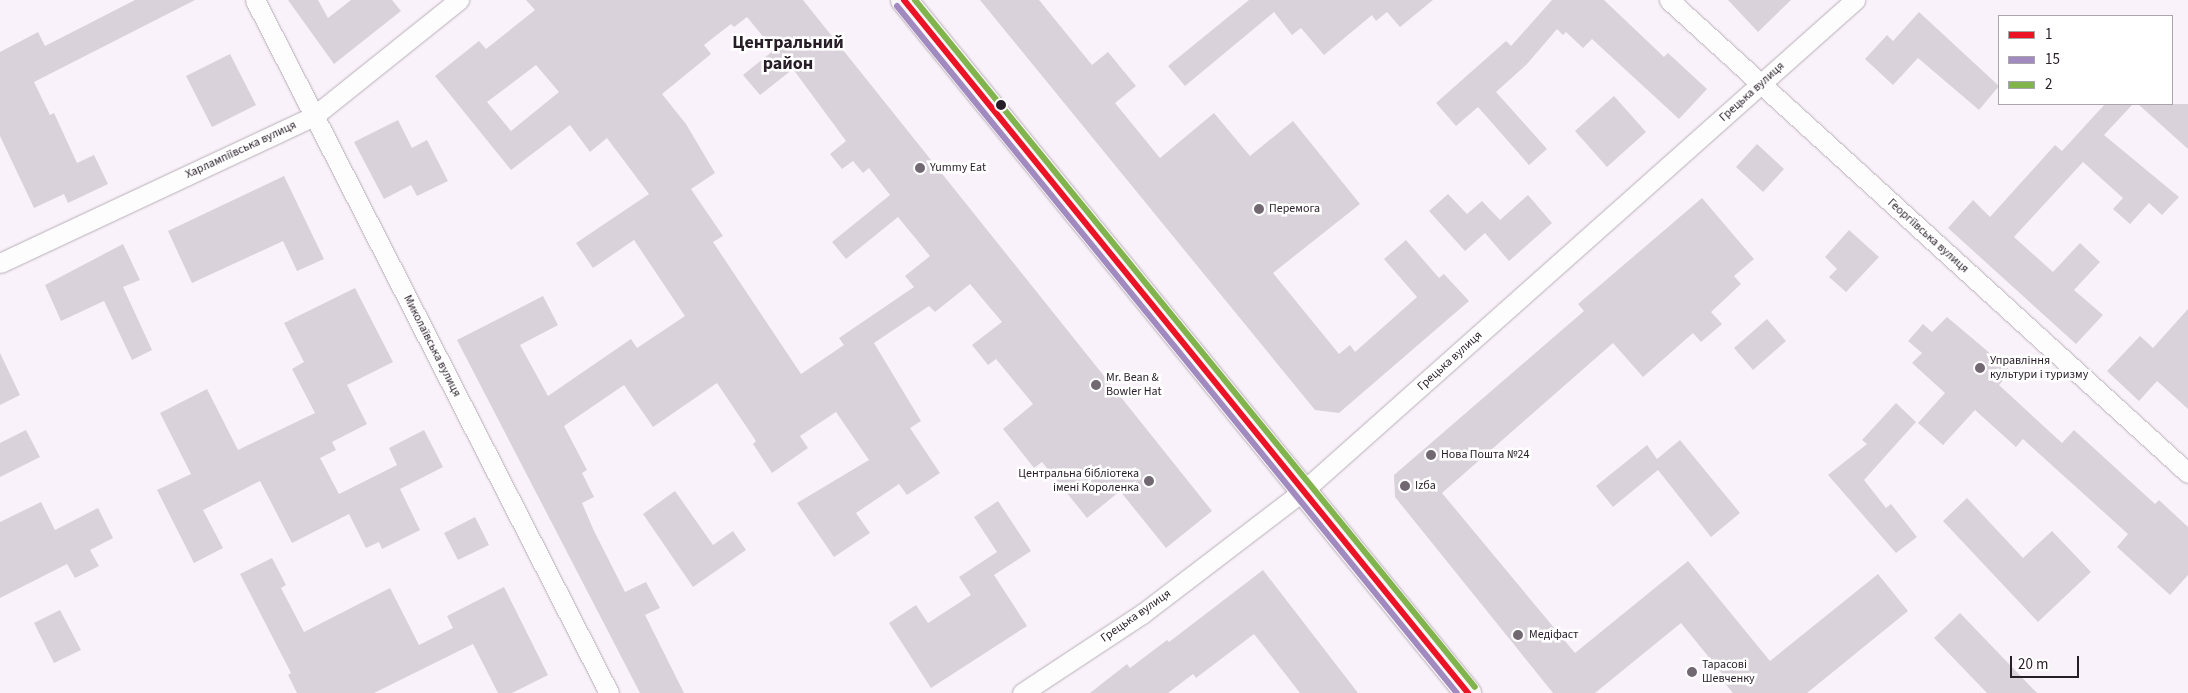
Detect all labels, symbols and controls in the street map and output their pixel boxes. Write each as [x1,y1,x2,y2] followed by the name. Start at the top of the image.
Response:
[1998,15,2173,105] legend
[2045,24,2052,45] text: 1
[732,33,844,76] district label: Центральний район
[2045,49,2060,70] text: 15
[1717,59,1787,125] street label: Грецька вулиця
[2045,74,2052,95] text: 2
[996,100,1006,110] unlabelled marker
[183,118,299,182] street label: Харлампіївська вулиця
[930,161,986,175] place label: Yummy Eat
[914,162,926,174] marker: Yummy Eat
[1884,196,1972,276] street label: Георгіївська вулиця
[1269,202,1320,216] place label: Перемога
[1253,203,1265,215] marker: Перемога
[400,293,464,399] street label: Миколаївська вулиця
[1415,328,1485,394] street label: Грецька вулиця
[1990,354,2088,382] place label: Управління культури і туризму
[1974,362,1986,374] marker: Управління культури і туризму
[1106,371,1161,399] place label: Mr. Bean & Bowler Hat
[1090,379,1102,391] marker: Mr. Bean & Bowler Hat
[1441,448,1529,462] place label: Нова Пошта №24
[1425,449,1437,461] marker: Нова Пошта №24
[1018,467,1139,495] place label: Центральна бібліотека імені Короленка
[1143,475,1155,487] marker: Центральна бібліотека імені Короленка
[1415,479,1436,493] place label: Izба
[1399,480,1411,492] marker: Izба
[1098,586,1174,646] street label: Грецька вулиця
[1511,628,1525,642] marker: Медіфаст
[1529,628,1579,642] place label: Медіфаст
[2013,646,2082,678] scale bar
[2018,654,2048,675] text: 20 m
[1702,658,1755,686] place label: Тарасові Шевченку
[1686,666,1698,678] marker: Тарасові Шевченку

